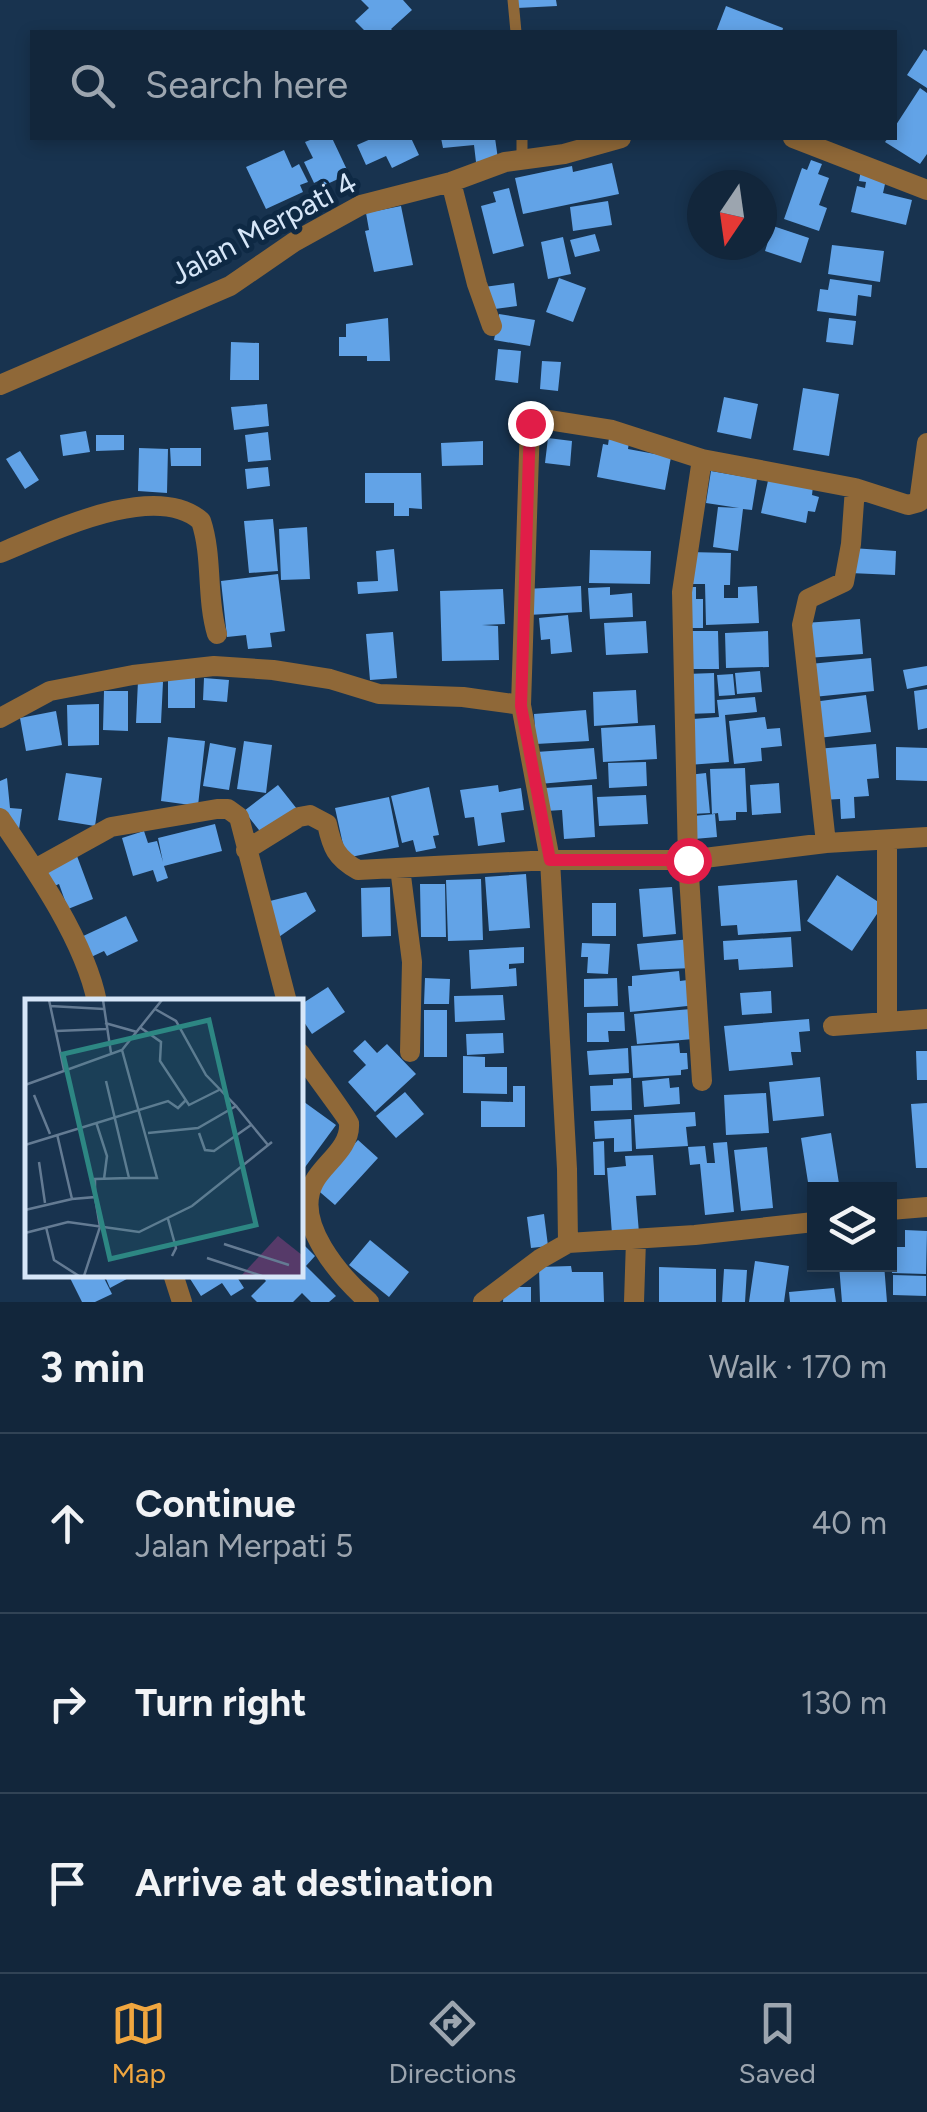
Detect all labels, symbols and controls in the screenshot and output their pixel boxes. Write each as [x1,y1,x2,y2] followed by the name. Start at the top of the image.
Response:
[30,30,897,140] search box
[65,58,120,113] icon: search
[145,62,348,108] text: Search here
[163,163,363,293] street label: Jalan Merpati 4
[687,170,777,260] north arrow
[508,401,554,447] route end
[666,838,712,884] route start
[25,999,302,1277] inset map
[807,1182,897,1272] map controls
[807,1182,897,1272] button: layers
[40,1342,145,1393] text: 3 min
[709,1348,887,1386] text: Walk · 170 m
[135,1481,296,1527] text: Continue
[40,1496,95,1551] icon: ahead
[811,1504,887,1542] text: 40 m
[135,1527,353,1565] text: Jalan Merpati 5
[40,1676,95,1731] icon: right
[135,1680,307,1726] text: Turn right
[801,1684,887,1722] text: 130 m
[40,1856,95,1911] icon: arrive
[135,1860,493,1906] text: Arrive at destination
[111,1996,166,2090] tab: Map
[389,1996,516,2090] tab: Directions
[739,1996,816,2090] tab: Saved

